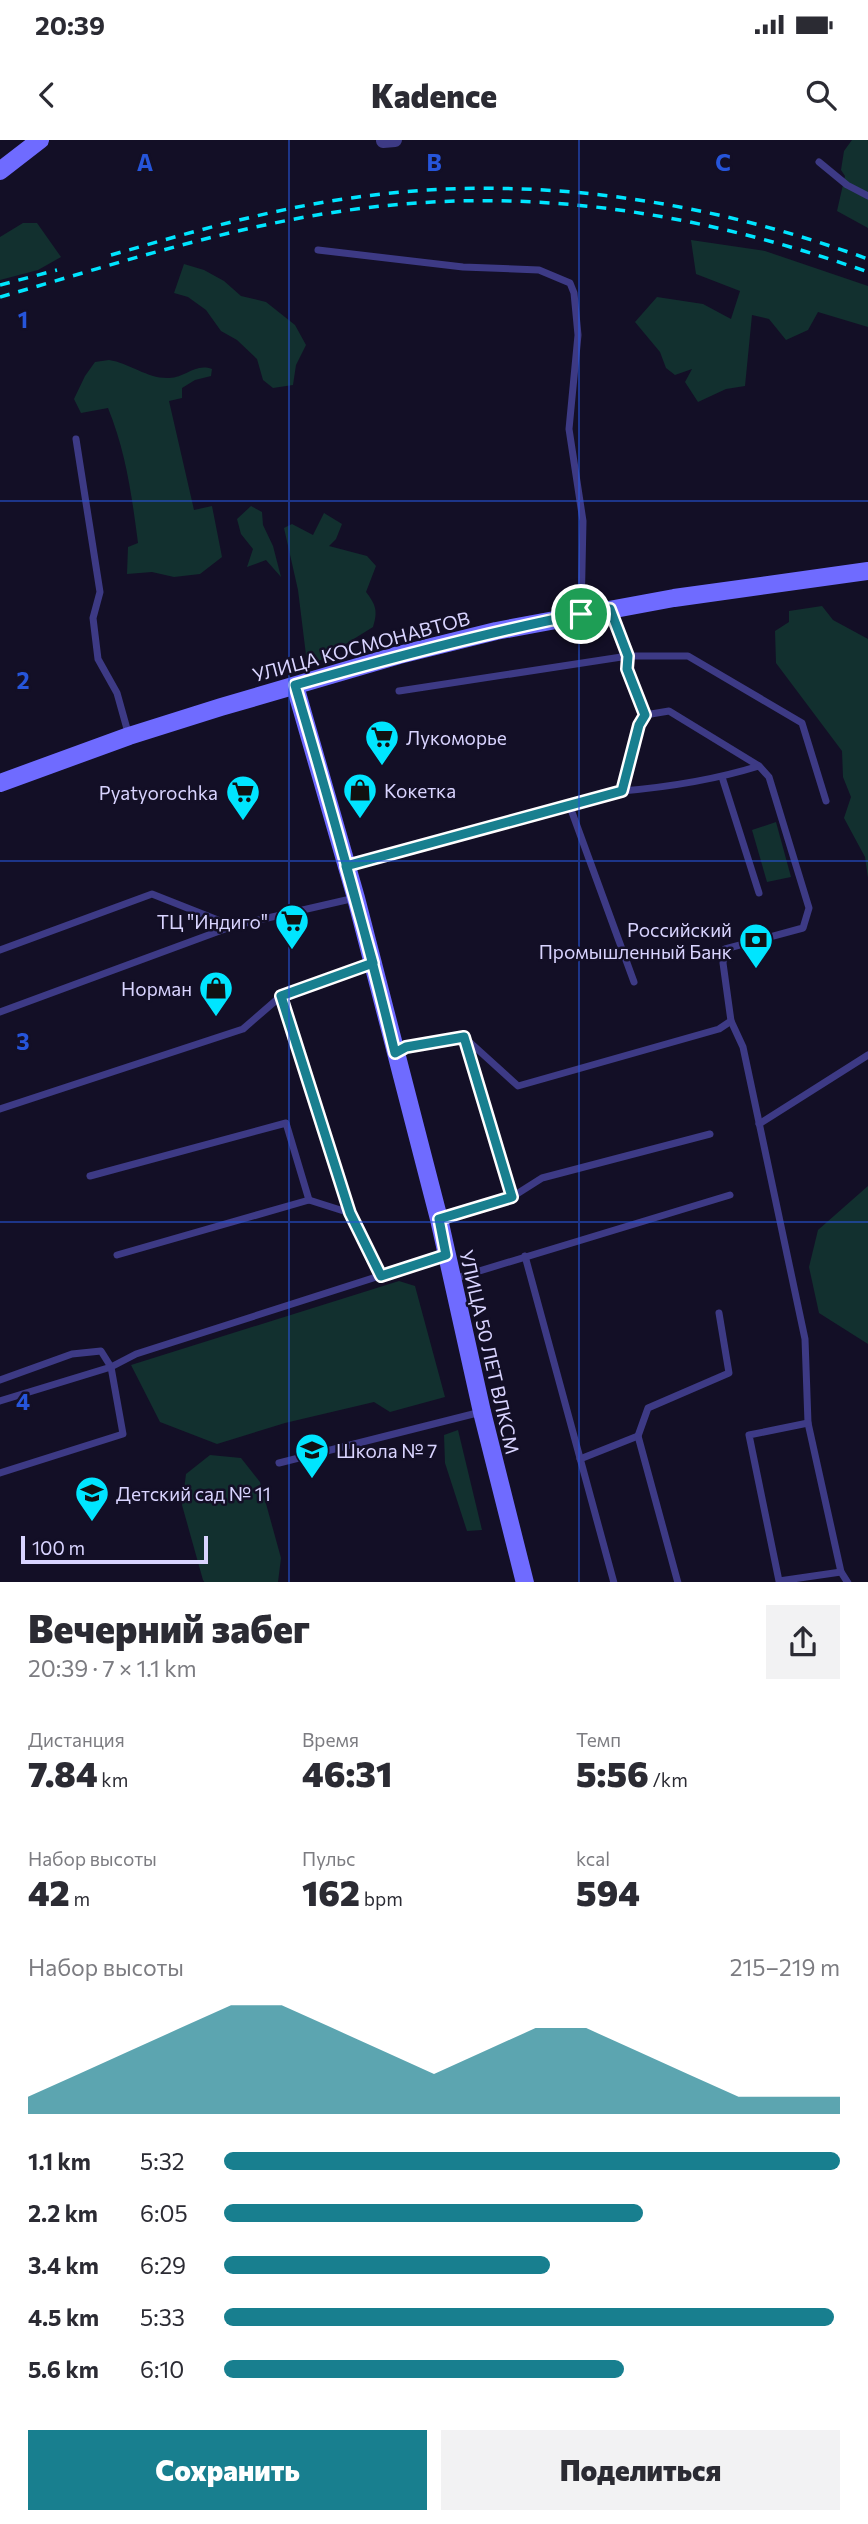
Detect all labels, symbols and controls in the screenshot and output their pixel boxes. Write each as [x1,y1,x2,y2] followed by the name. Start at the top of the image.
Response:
[35,9,105,40] text: 20:39
[371,75,497,115] text: Kadence
[28,76,66,114] icon: back
[802,76,840,114] icon: search
[137,148,154,176] text: A
[426,148,442,176] text: B
[715,148,731,176] text: C
[18,305,28,333] text: 1
[551,584,611,644] pin
[562,595,600,633] icon: arrive
[250,606,472,686] street label: УЛИЦА КОСМОНАВТОВ
[16,666,30,694] text: 2
[363,718,401,767] supermarket icon: Лукоморье
[406,726,507,749] place label: Лукоморье
[341,771,379,820] shop icon: Кокетка
[224,773,262,822] supermarket icon: Pyatyorochka
[384,779,456,802] place label: Кокетка
[99,781,218,804] place label: Pyatyorochka
[273,902,311,951] supermarket icon: ТЦ "Индиго"
[157,910,268,933] place label: ТЦ "Индиго"
[539,918,732,963] place label: Российский Промышленный Банк
[737,921,775,970] bank icon: Российский Промышленный Банк
[197,969,235,1018] shop icon: Норман
[121,977,192,1000] place label: Норман
[16,1027,30,1055] text: 3
[455,1248,525,1456] street label: УЛИЦА 50 ЛЕТ ВЛКСМ
[16,1387,30,1415] text: 4
[293,1431,331,1480] school or university icon: Школа № 7
[336,1439,437,1462] place label: Школа № 7
[73,1474,111,1523] school or university icon: Детский сад № 11
[116,1482,271,1505] place label: Детский сад № 11
[21,1534,208,1565] scale bar
[32,1536,85,1559] text: 100 m
[28,1604,310,1651] text: Вечерний забег
[766,1605,840,1679] button: share
[28,1654,197,1682] text: 20:39 · 7 × 1.1 km
[28,1728,125,1751] text: Дистанция
[302,1728,359,1751] text: Время
[576,1728,621,1751] text: Темп
[28,1751,98,1794] text: 7.84
[302,1751,392,1794] text: 46:31
[576,1751,649,1794] text: 5:56
[98,1768,128,1791] text: km
[649,1768,688,1791] text: /km
[28,1847,157,1870] text: Набор высоты
[302,1847,356,1870] text: Пульс
[576,1847,610,1870] text: kcal
[28,1870,70,1913] text: 42
[302,1870,360,1913] text: 162
[576,1870,640,1913] text: 594
[70,1887,90,1910] text: m
[360,1887,403,1910] text: bpm
[28,1953,184,1981] text: Набор высоты
[730,1953,840,1981] text: 215–219 m
[28,2147,91,2175] text: 1.1 km
[140,2147,184,2175] text: 5:32
[28,2199,98,2227] text: 2.2 km
[140,2199,188,2227] text: 6:05
[28,2251,99,2279] text: 3.4 km
[140,2251,186,2279] text: 6:29
[28,2303,99,2331] text: 4.5 km
[140,2303,185,2331] text: 5:33
[28,2355,99,2383] text: 5.6 km
[140,2355,184,2383] text: 6:10
[28,2430,427,2510] button: Сохранить
[441,2430,840,2510] button: Поделиться

